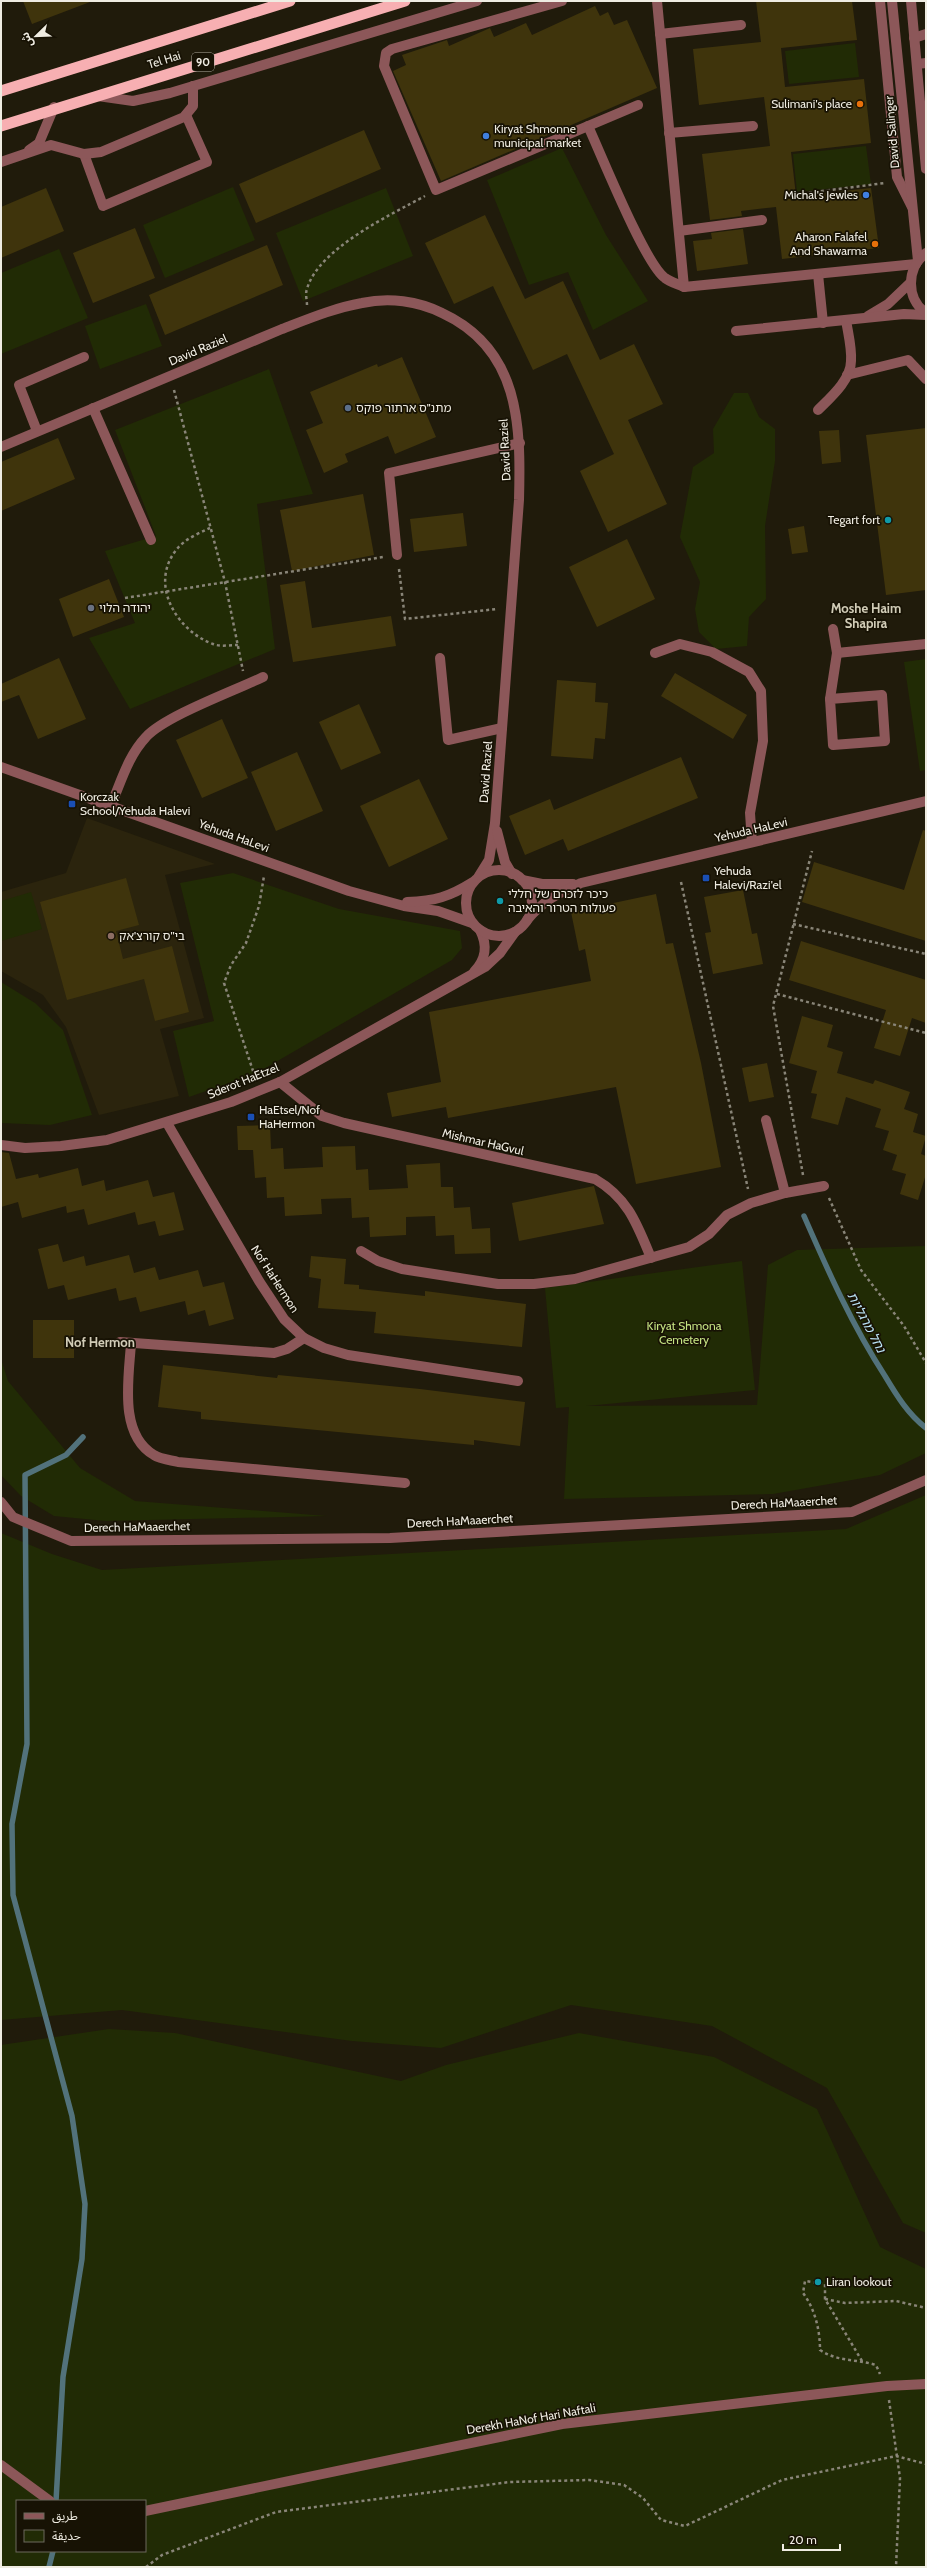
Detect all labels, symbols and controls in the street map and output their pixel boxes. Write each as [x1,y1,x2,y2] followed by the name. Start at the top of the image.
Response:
[16,16,56,56] north arrow
[17,30,36,50] text: ش
[146,47,182,72] street label: Tel Hai
[192,53,214,71] road number: 90
[881,95,902,169] street label: David Salinger
[771,96,852,111] place label: Sulimani's place
[855,99,865,109] marker: Sulimani's place
[494,121,581,150] place label: Kiryat Shmonne municipal market
[481,131,491,141] marker: Kiryat Shmonne municipal market
[784,187,858,202] place label: Michal's Jewles
[861,190,871,200] marker: Michal's Jewles
[790,229,867,258] place label: Aharon Falafel And Shawarma
[870,239,880,249] marker: Aharon Falafel And Shawarma
[166,330,229,369] street label: David Raziel
[356,400,451,415] place label: מתנ"ס ארתור פוקס
[343,403,353,413] marker: מתנ"ס ארתור פוקס
[495,418,514,481] street label: David Raziel
[828,512,880,527] place label: Tegart fort
[883,515,893,525] marker: Tegart fort
[99,600,151,615] place label: יהודה הלוי
[831,600,901,631] district label: Moshe Haim Shapira
[86,603,96,613] marker: יהודה הלוי
[476,740,495,803] street label: David Raziel
[80,789,190,818] place label: Korczak School/Yehuda Halevi
[67,799,77,809] marker: Korczak School/Yehuda Halevi
[712,814,789,845] street label: Yehuda HaLevi
[196,815,272,855] street label: Yehuda HaLevi
[713,863,782,892] place label: Yehuda Halevi/Razi'el
[701,873,711,883] marker: Yehuda Halevi/Razi'el
[508,886,616,915] place label: כיכר לזכרם של חללי פעולות הטרור והאיבה
[495,896,505,906] marker: כיכר לזכרם של חללי פעולות הטרור והאיבה
[119,928,185,943] place label: בי''ס קורצ'אק
[106,931,116,941] marker: בי''ס קורצ'אק
[205,1059,281,1102] street label: Sderot HaEtzel
[259,1102,320,1131] place label: HaEtsel/Nof HaHermon
[246,1112,256,1122] marker: HaEtsel/Nof HaHermon
[441,1125,526,1158] street label: Mishmar HaGvul
[248,1242,303,1316] street label: Nof HaHermon
[844,1289,890,1356] water label: נחל מרגליות
[647,1318,722,1347] park label: Kiryat Shmona Cemetery
[65,1334,135,1350] district label: Nof Hermon
[730,1492,837,1513] street label: Derech HaMaaerchet
[406,1510,513,1531] street label: Derech HaMaaerchet
[84,1518,190,1535] street label: Derech HaMaaerchet
[826,2274,891,2289] place label: Liran lookout
[813,2277,823,2287] marker: Liran lookout
[465,2400,597,2437] street label: Derekh HaNof Hari Naftali
[16,2500,146,2552] legend
[52,2508,78,2524] text: طريق
[783,2526,840,2552] scale bar
[52,2528,81,2543] text: حديقة
[789,2532,817,2547] text: 20 m

